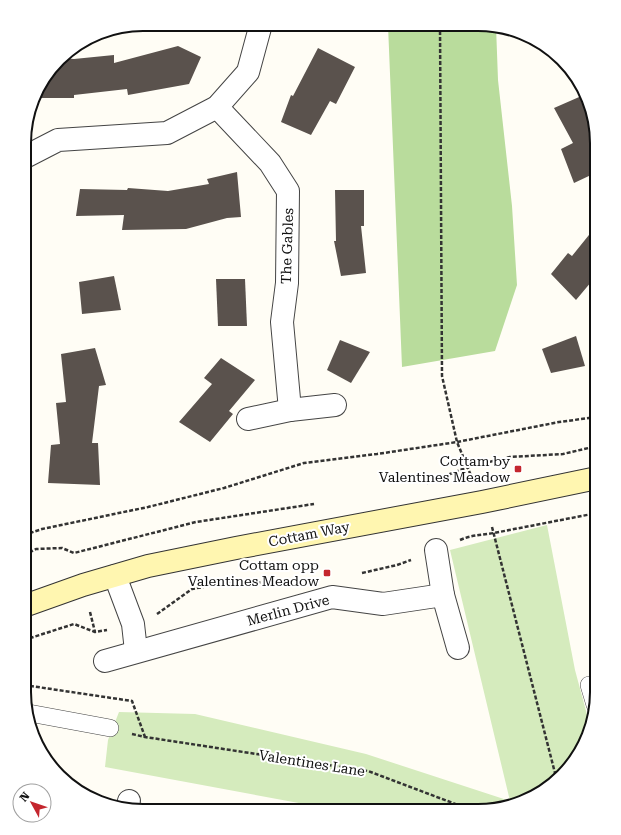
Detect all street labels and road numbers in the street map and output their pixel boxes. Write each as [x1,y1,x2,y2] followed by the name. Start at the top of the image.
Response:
[278,207,296,284] street label: The Gables
[267,518,352,550] street label: Cottam Way
[245,591,331,629] street label: Merlin Drive
[258,747,367,779] street label: Valentines Lane

